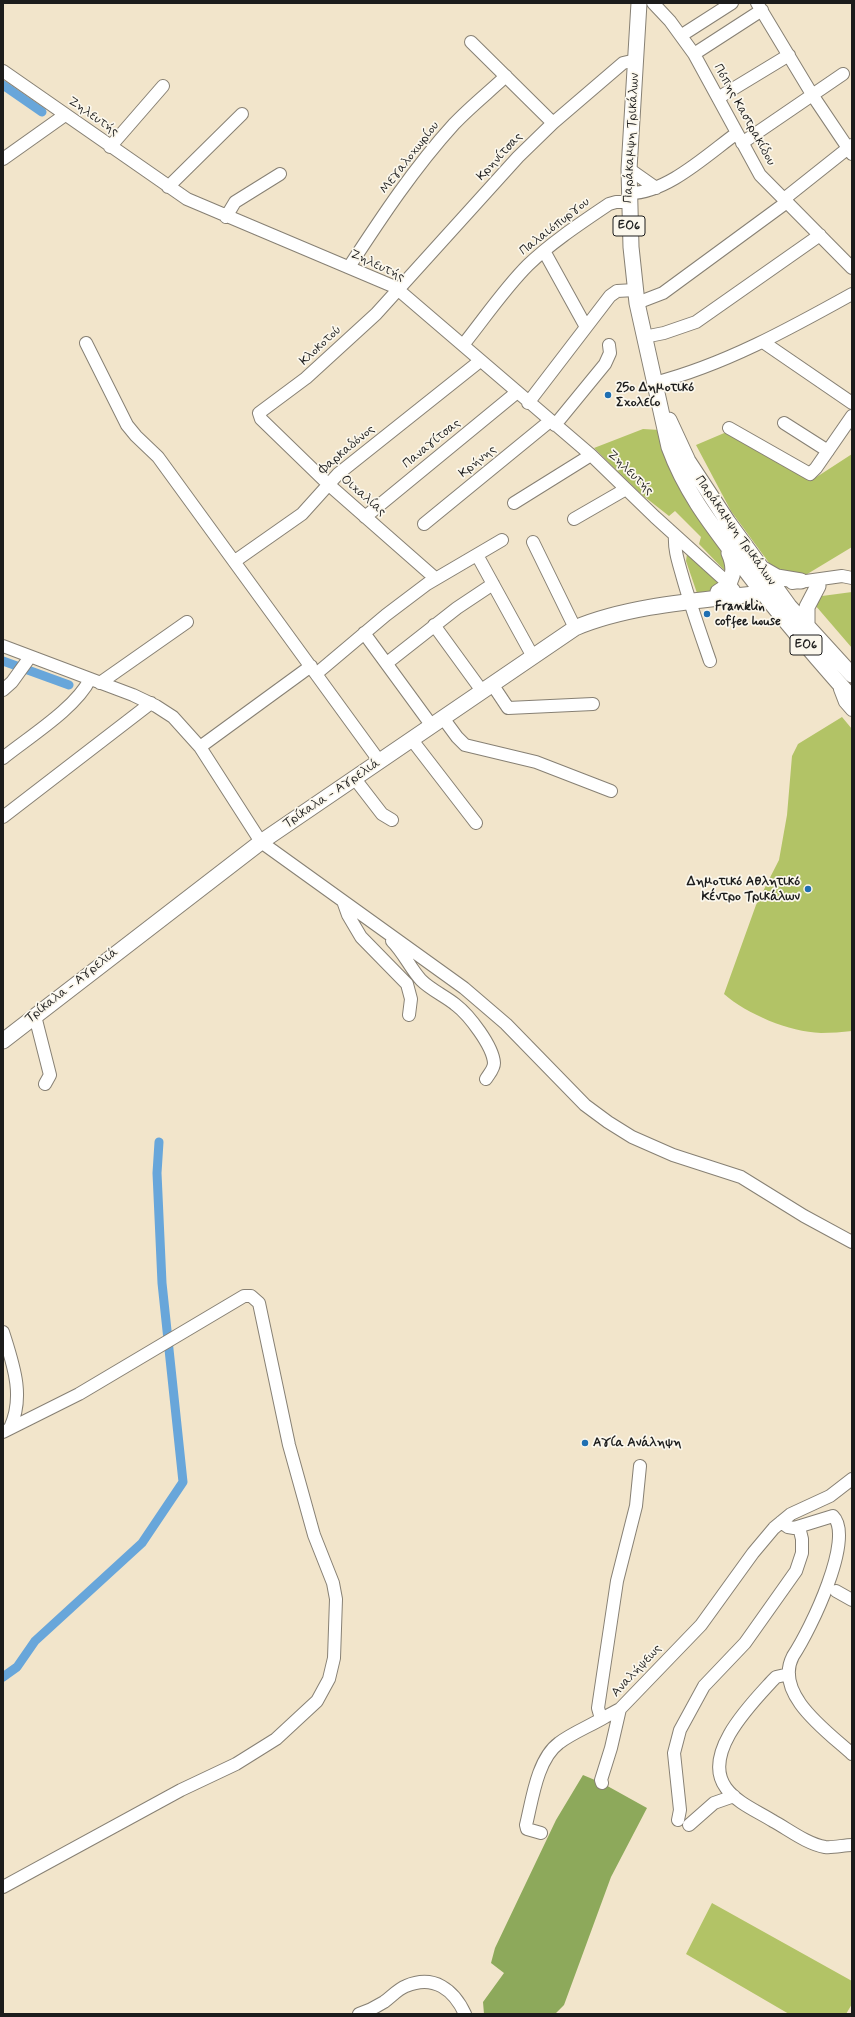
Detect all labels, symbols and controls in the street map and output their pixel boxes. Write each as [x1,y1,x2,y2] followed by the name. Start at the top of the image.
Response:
[710,61,778,169] street label: Πόπης Καστρακίδου
[621,72,643,204] street label: Παράκαμψη Τρικάλων
[65,94,121,140] street label: Ζηλευτής
[377,119,443,197] street label: Μεγαλοχωρίου
[474,130,526,184] street label: Κρηνίτσας
[517,195,593,259] street label: Παλαιόπυργου
[613,216,645,236] road number: ΕΟ6
[347,247,407,285] street label: Ζηλευτής
[297,323,345,369] street label: Κλοκοτού
[616,380,694,411] place label: 25ο Δημοτικό Σχολείο
[603,390,613,400] marker: 25ο Δημοτικό Σχολείο
[400,416,464,472] street label: Παναγίτσας
[316,422,378,478] street label: Φαρκαδόνος
[456,442,500,482] street label: Κρήνης
[604,447,656,499] street label: Ζηλευτής
[337,472,389,520] street label: Οιχαλίας
[691,473,779,589] street label: Παράκαμψη Τρικάλων
[715,599,781,630] place label: Franklin coffee house
[702,609,712,619] marker: Franklin coffee house
[790,635,822,655] road number: ΕΟ6
[281,756,383,832] street label: Τρίκαλα - Αγρελιά
[687,874,800,905] place label: Δημοτικό Αθλητικό Κέντρο Τρικάλων
[803,884,813,894] marker: Δημοτικό Αθλητικό Κέντρο Τρικάλων
[23,945,121,1027] street label: Τρίκαλα - Αγρελιά
[593,1435,682,1451] place label: Αγία Ανάληψη
[580,1438,590,1448] marker: Αγία Ανάληψη
[609,1641,665,1701] street label: Αναλήψεως

